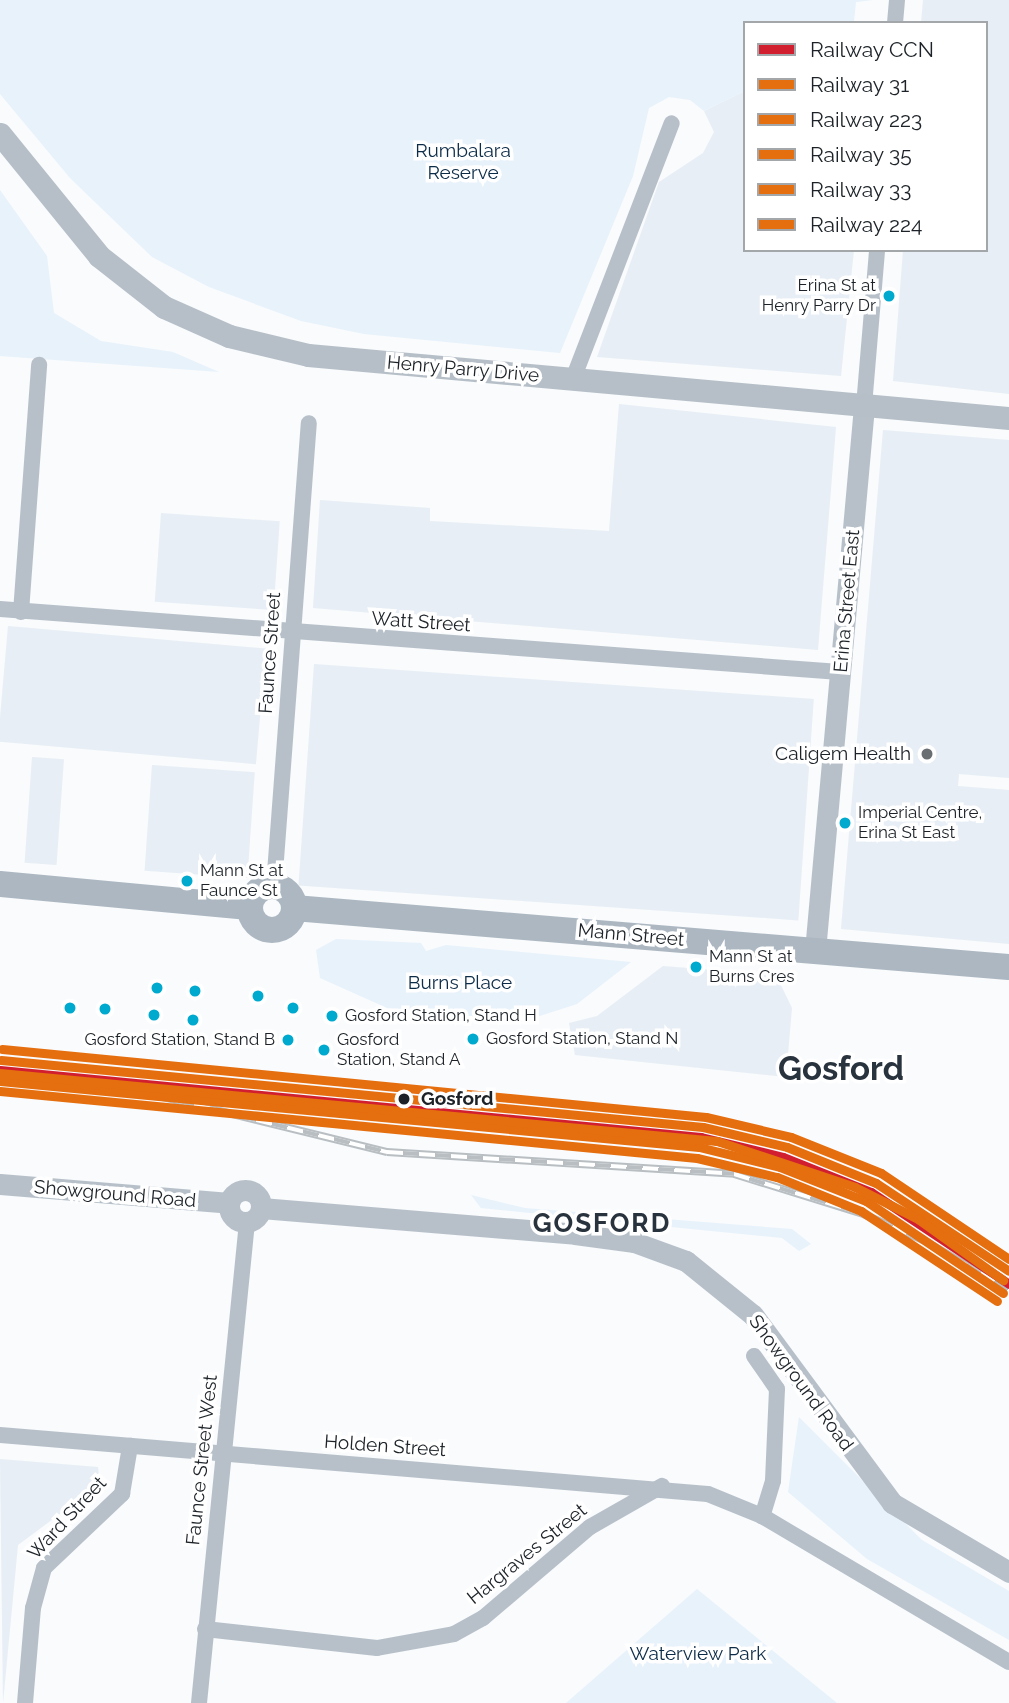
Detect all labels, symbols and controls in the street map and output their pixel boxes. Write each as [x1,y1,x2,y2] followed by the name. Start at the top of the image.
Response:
[743,21,988,252] legend
[810,37,934,62] text: Railway CCN
[810,72,909,97] text: Railway 31
[810,107,922,132] text: Railway 223
[415,140,511,184] park label: Rumbalara Reserve
[810,142,912,167] text: Railway 35
[810,177,911,202] text: Railway 33
[810,212,922,237] text: Railway 224
[761,276,876,316] place label: Erina St at Henry Parry Dr
[882,289,896,303] marker: Erina St at Henry Parry Dr
[385,351,541,387] street label: Henry Parry Drive
[829,529,865,673] street label: Erina Street East
[254,592,286,714] street label: Faunce Street
[371,607,471,637] street label: Watt Street
[775,743,911,765] place label: Caligem Health
[917,744,937,764] marker: Caligem Health
[858,803,983,843] place label: Imperial Centre, Erina St East
[838,816,852,830] marker: Imperial Centre, Erina St East
[200,861,283,901] place label: Mann St at Faunce St
[180,874,194,888] marker: Mann St at Faunce St
[577,919,685,951] street label: Mann Street
[709,947,794,987] place label: Mann St at Burns Cres
[689,960,703,974] marker: Mann St at Burns Cres
[408,972,512,994] park label: Burns Place
[150,981,164,995] unlabelled marker
[188,984,202,998] unlabelled marker
[251,989,265,1003] unlabelled marker
[63,1001,77,1015] unlabelled marker
[286,1001,300,1015] unlabelled marker
[98,1002,112,1016] unlabelled marker
[345,1006,537,1026] place label: Gosford Station, Stand H
[147,1008,161,1022] unlabelled marker
[325,1009,339,1023] marker: Gosford Station, Stand H
[186,1013,200,1027] unlabelled marker
[486,1029,678,1049] place label: Gosford Station, Stand N
[84,1030,275,1050] place label: Gosford Station, Stand B
[337,1030,461,1070] place label: Gosford Station, Stand A
[466,1032,480,1046] marker: Gosford Station, Stand N
[281,1033,295,1047] marker: Gosford Station, Stand B
[317,1043,331,1057] marker: Gosford Station, Stand A
[778,1049,904,1089] district label: Gosford
[393,1088,415,1110] marker: Gosford
[421,1088,494,1110] place label: Gosford
[33,1176,197,1212] street label: Showground Road
[534,1208,670,1240] district label: GOSFORD
[744,1310,858,1456] street label: Showground Road
[182,1373,222,1547] street label: Faunce Street West
[323,1430,447,1462] street label: Holden Street
[23,1472,111,1564] street label: Ward Street
[463,1499,591,1609] street label: Hargraves Street
[629,1643,767,1665] park label: Waterview Park

